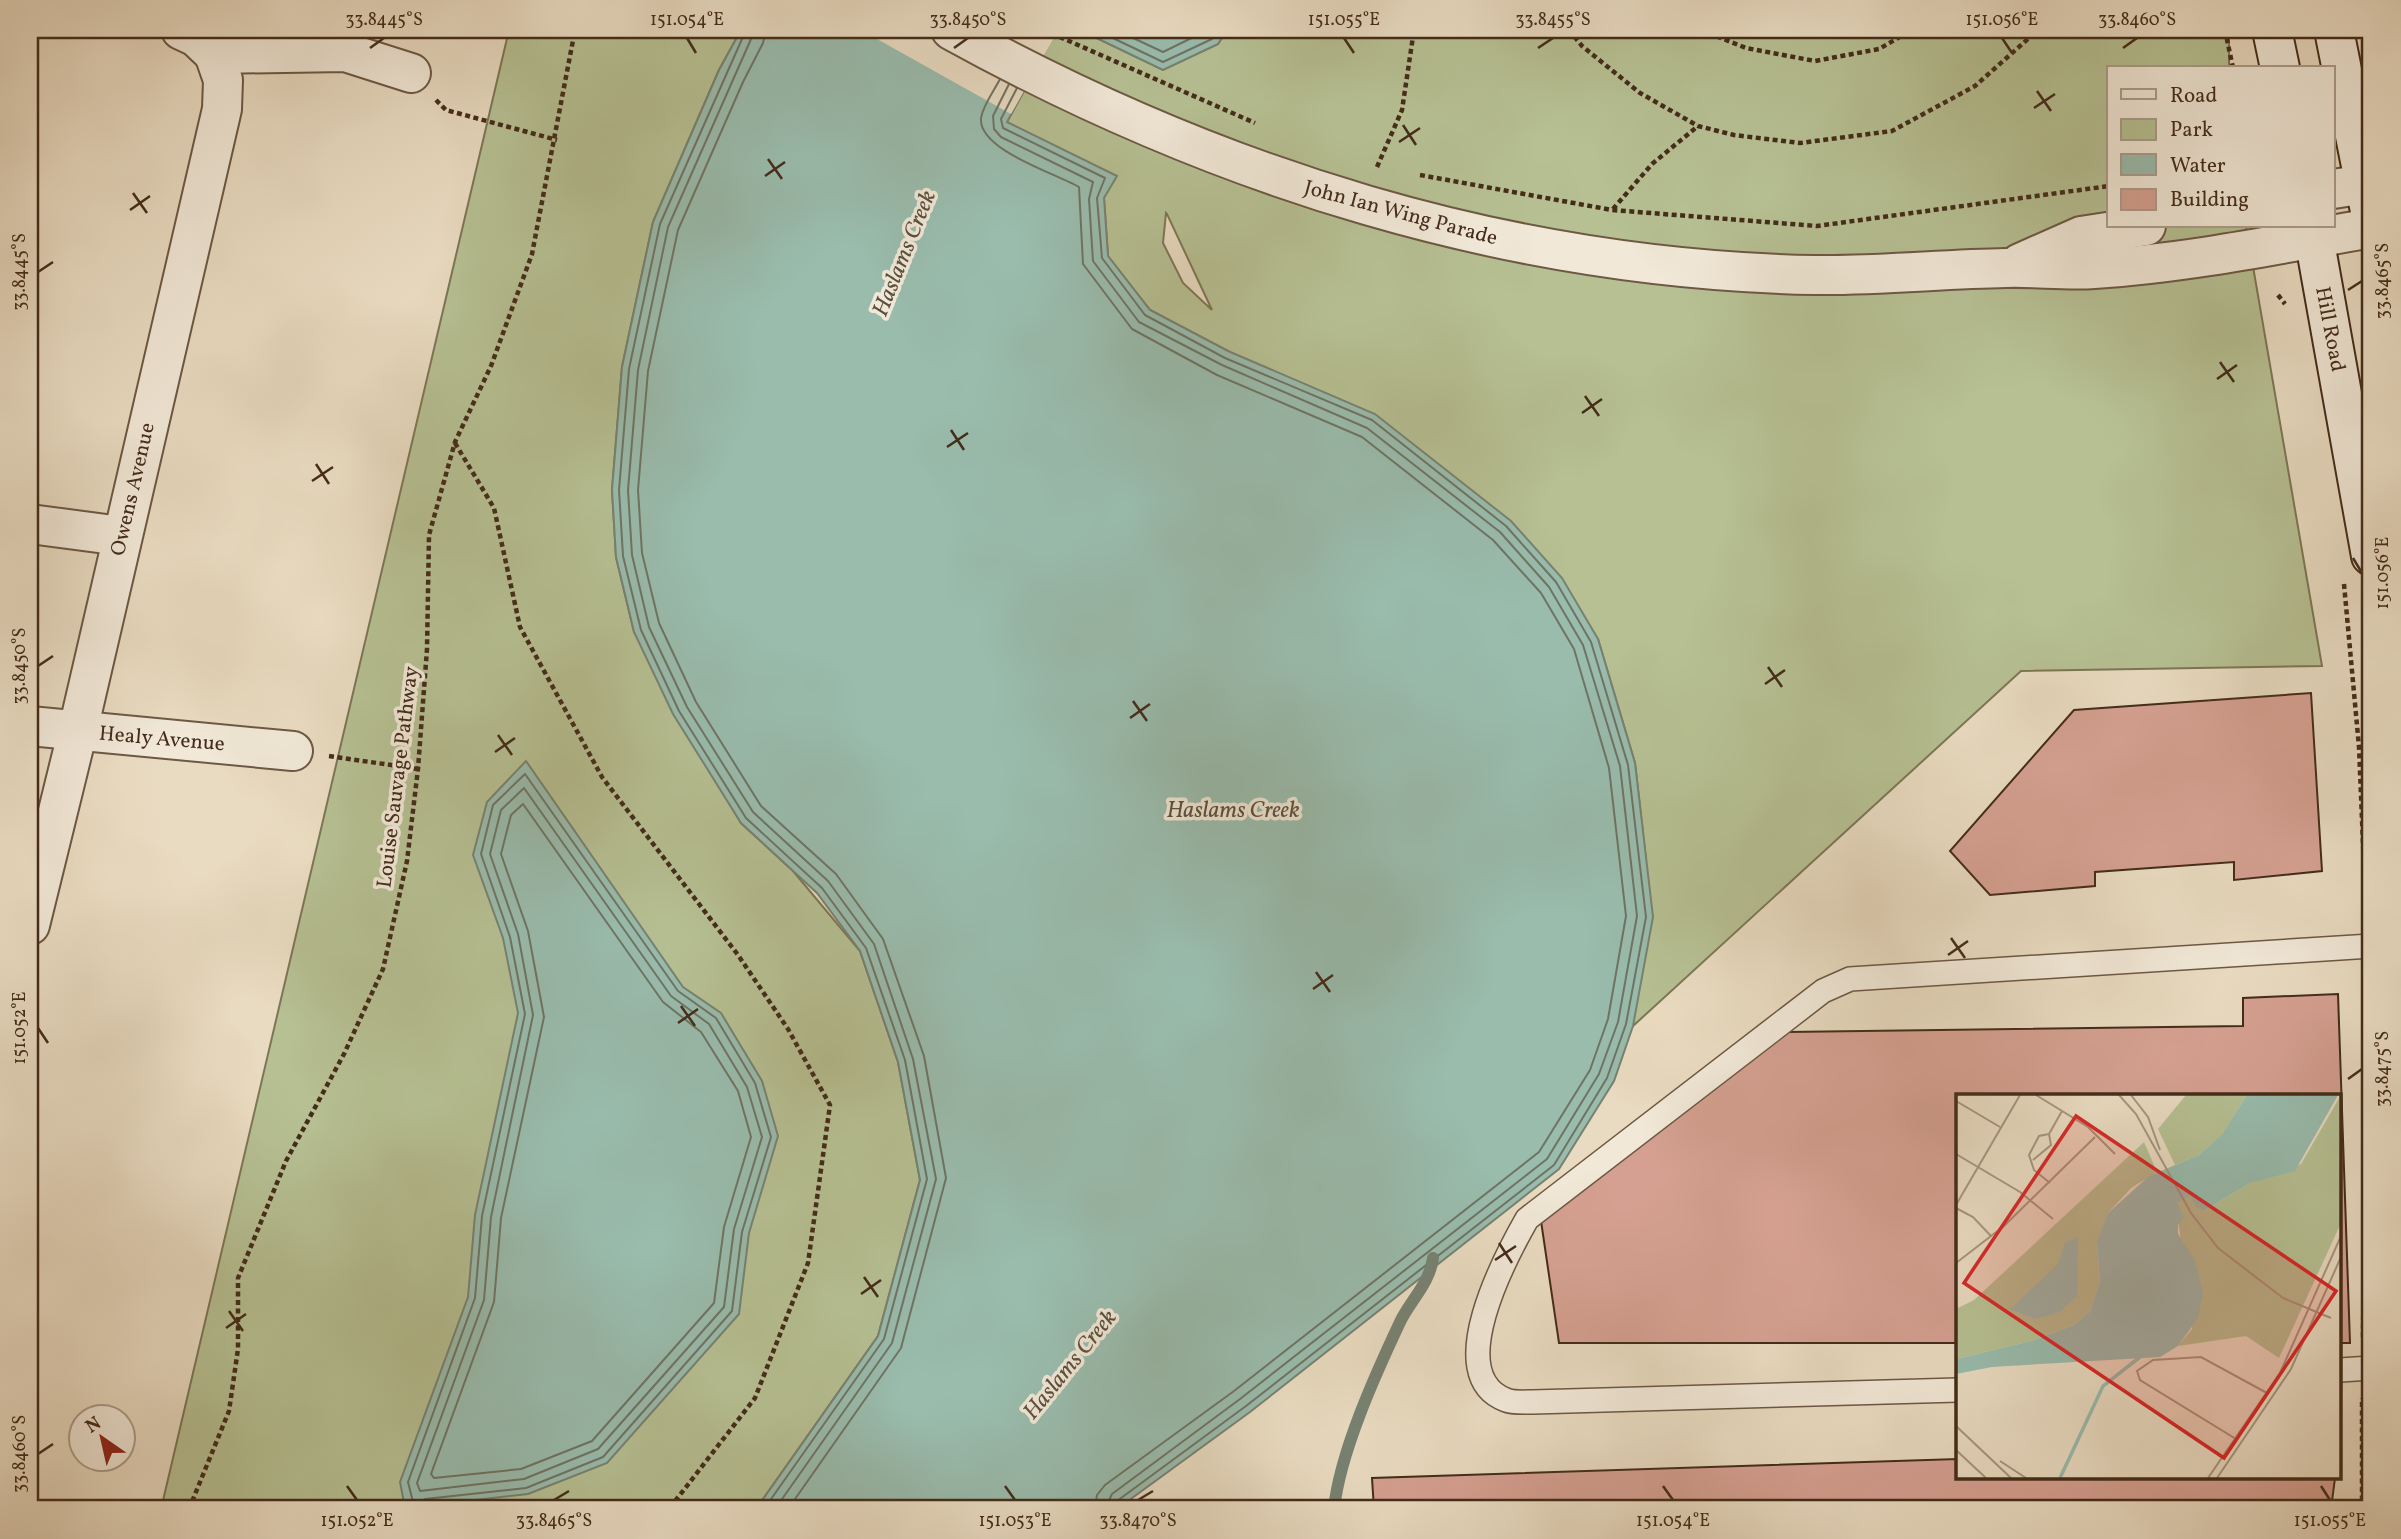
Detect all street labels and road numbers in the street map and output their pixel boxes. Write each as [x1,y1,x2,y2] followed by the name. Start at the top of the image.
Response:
[1301,174,1501,253] street label: John Ian Wing Parade
[2307,284,2352,374] street label: Hill Road
[104,420,163,559] street label: Owens Avenue
[371,664,427,890] street label: Louise Sauvage Pathway
[98,720,226,759] street label: Healy Avenue

